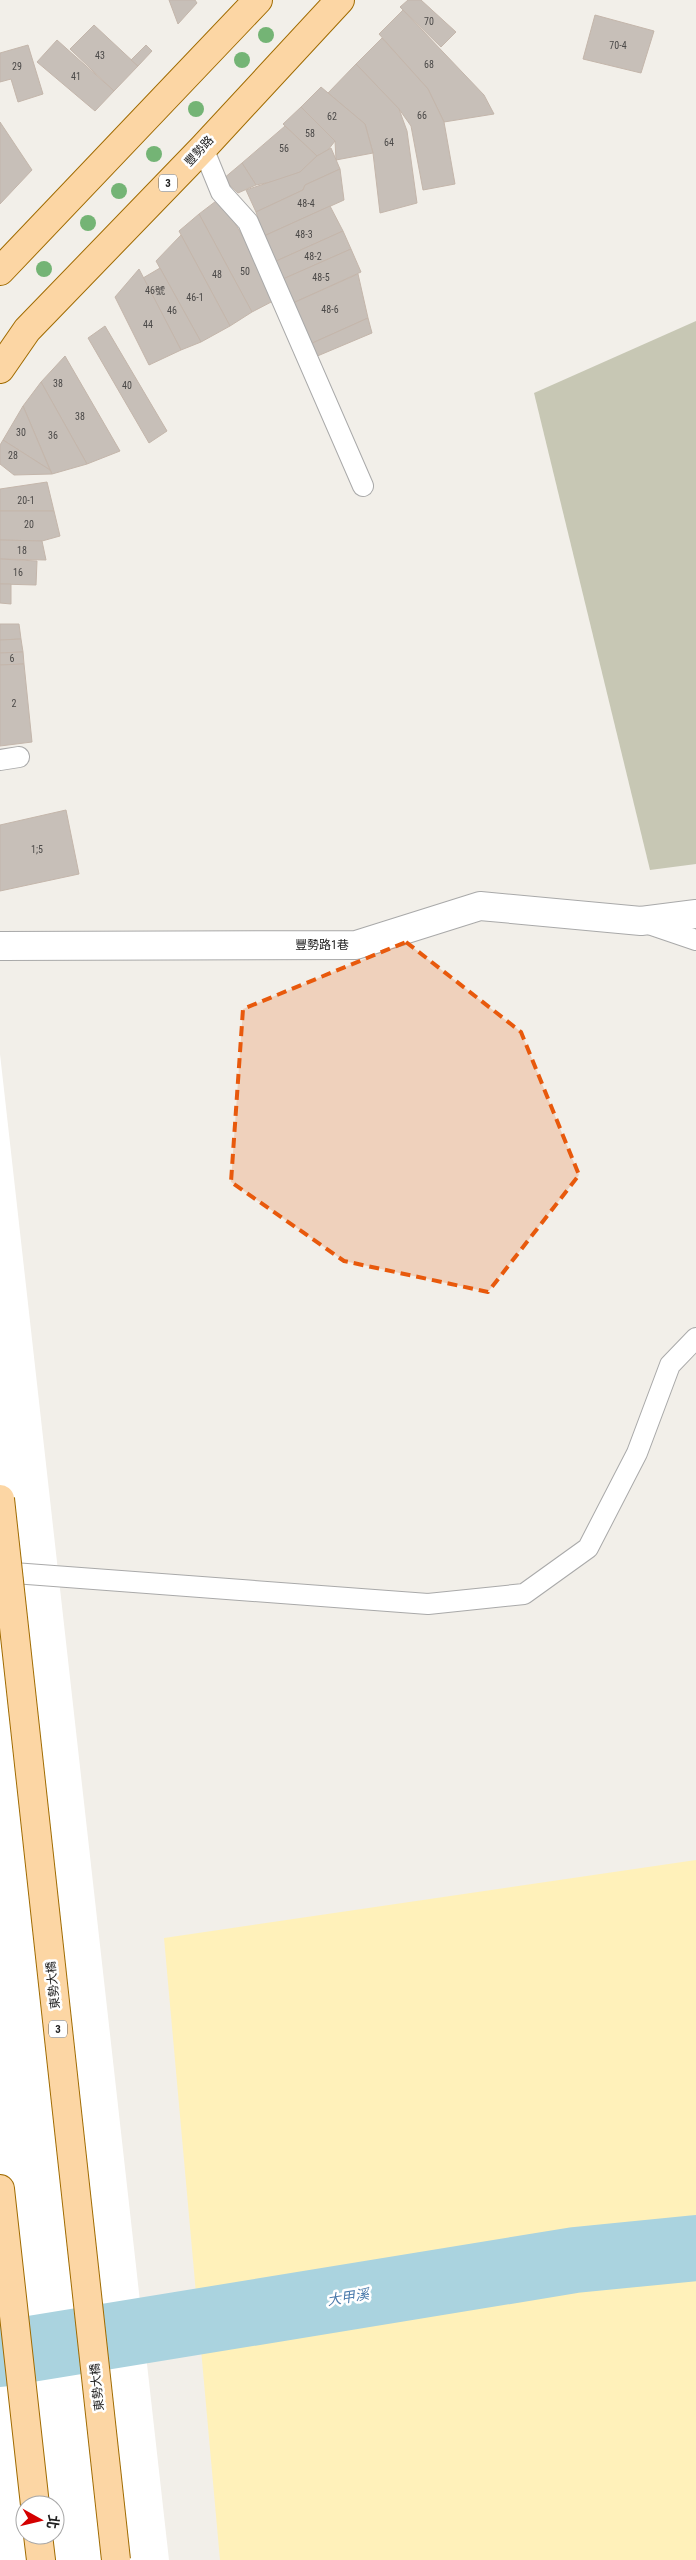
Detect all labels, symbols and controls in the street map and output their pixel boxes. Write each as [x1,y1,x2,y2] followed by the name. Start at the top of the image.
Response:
[424,16,434,27] house number: 70
[609,40,627,51] house number: 70-4
[95,50,105,61] house number: 43
[424,59,434,70] house number: 68
[12,61,22,72] house number: 29
[71,71,81,82] house number: 41
[417,110,427,121] house number: 66
[327,111,337,122] house number: 62
[305,128,315,139] house number: 58
[182,133,216,169] street label: 豐勢路
[384,137,394,148] house number: 64
[279,143,289,154] house number: 56
[159,174,177,192] road number: 3
[297,198,315,209] house number: 48-4
[295,229,313,240] house number: 48-3
[304,251,322,262] house number: 48-2
[240,266,250,277] house number: 50
[212,269,222,280] house number: 48
[312,272,330,283] house number: 48-5
[145,285,165,296] house number: 46號
[186,292,204,303] house number: 46-1
[321,304,339,315] house number: 48-6
[167,305,177,316] house number: 46
[143,319,153,330] house number: 44
[53,378,63,389] house number: 38
[122,380,132,391] house number: 40
[75,411,85,422] house number: 38
[16,427,26,438] house number: 30
[48,430,58,441] house number: 36
[8,450,18,461] house number: 28
[17,495,35,506] house number: 20-1
[24,519,34,530] house number: 20
[17,545,27,556] house number: 18
[13,567,23,578] house number: 16
[10,653,15,664] house number: 6
[12,698,17,709] house number: 2
[31,844,43,855] house number: 1;5
[295,938,349,952] street label: 豐勢路1巷
[44,1960,62,2010] street label: 東勢大橋
[49,2020,67,2038] road number: 3
[326,2286,372,2308] water label: 大甲溪
[88,2362,106,2412] street label: 東勢大橋
[15,2495,65,2545] north arrow
[44,2514,62,2530] text: 北

